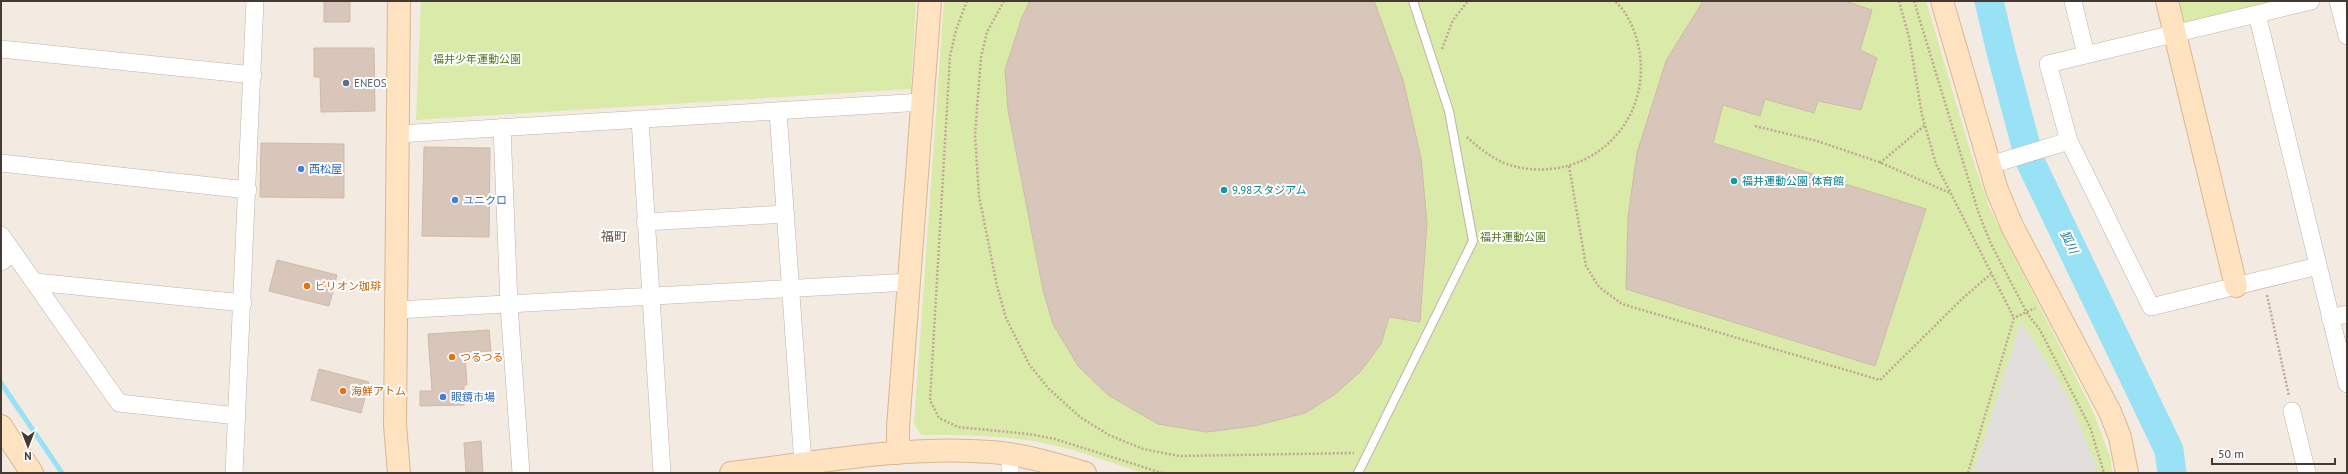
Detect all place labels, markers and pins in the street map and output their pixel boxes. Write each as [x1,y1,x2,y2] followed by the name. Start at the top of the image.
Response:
[354,76,387,90] place label: ENEOS
[341,78,351,88] marker: ENEOS
[309,162,342,176] place label: 西松屋
[296,164,306,174] marker: 西松屋
[1742,174,1844,188] place label: 福井運動公園 体育館
[1729,176,1739,186] marker: 福井運動公園 体育館
[1232,183,1307,197] place label: 9.98スタジアム
[1219,185,1229,195] marker: 9.98スタジアム
[463,193,507,207] place label: ユニクロ
[450,195,460,205] marker: ユニクロ
[315,279,381,293] place label: ビリオン珈琲
[302,281,312,291] marker: ビリオン珈琲
[460,350,504,364] place label: つるつる
[447,352,457,362] marker: つるつる
[351,384,406,398] place label: 海鮮アトム
[338,386,348,396] marker: 海鮮アトム
[451,390,495,404] place label: 眼鏡市場
[438,392,448,402] marker: 眼鏡市場

